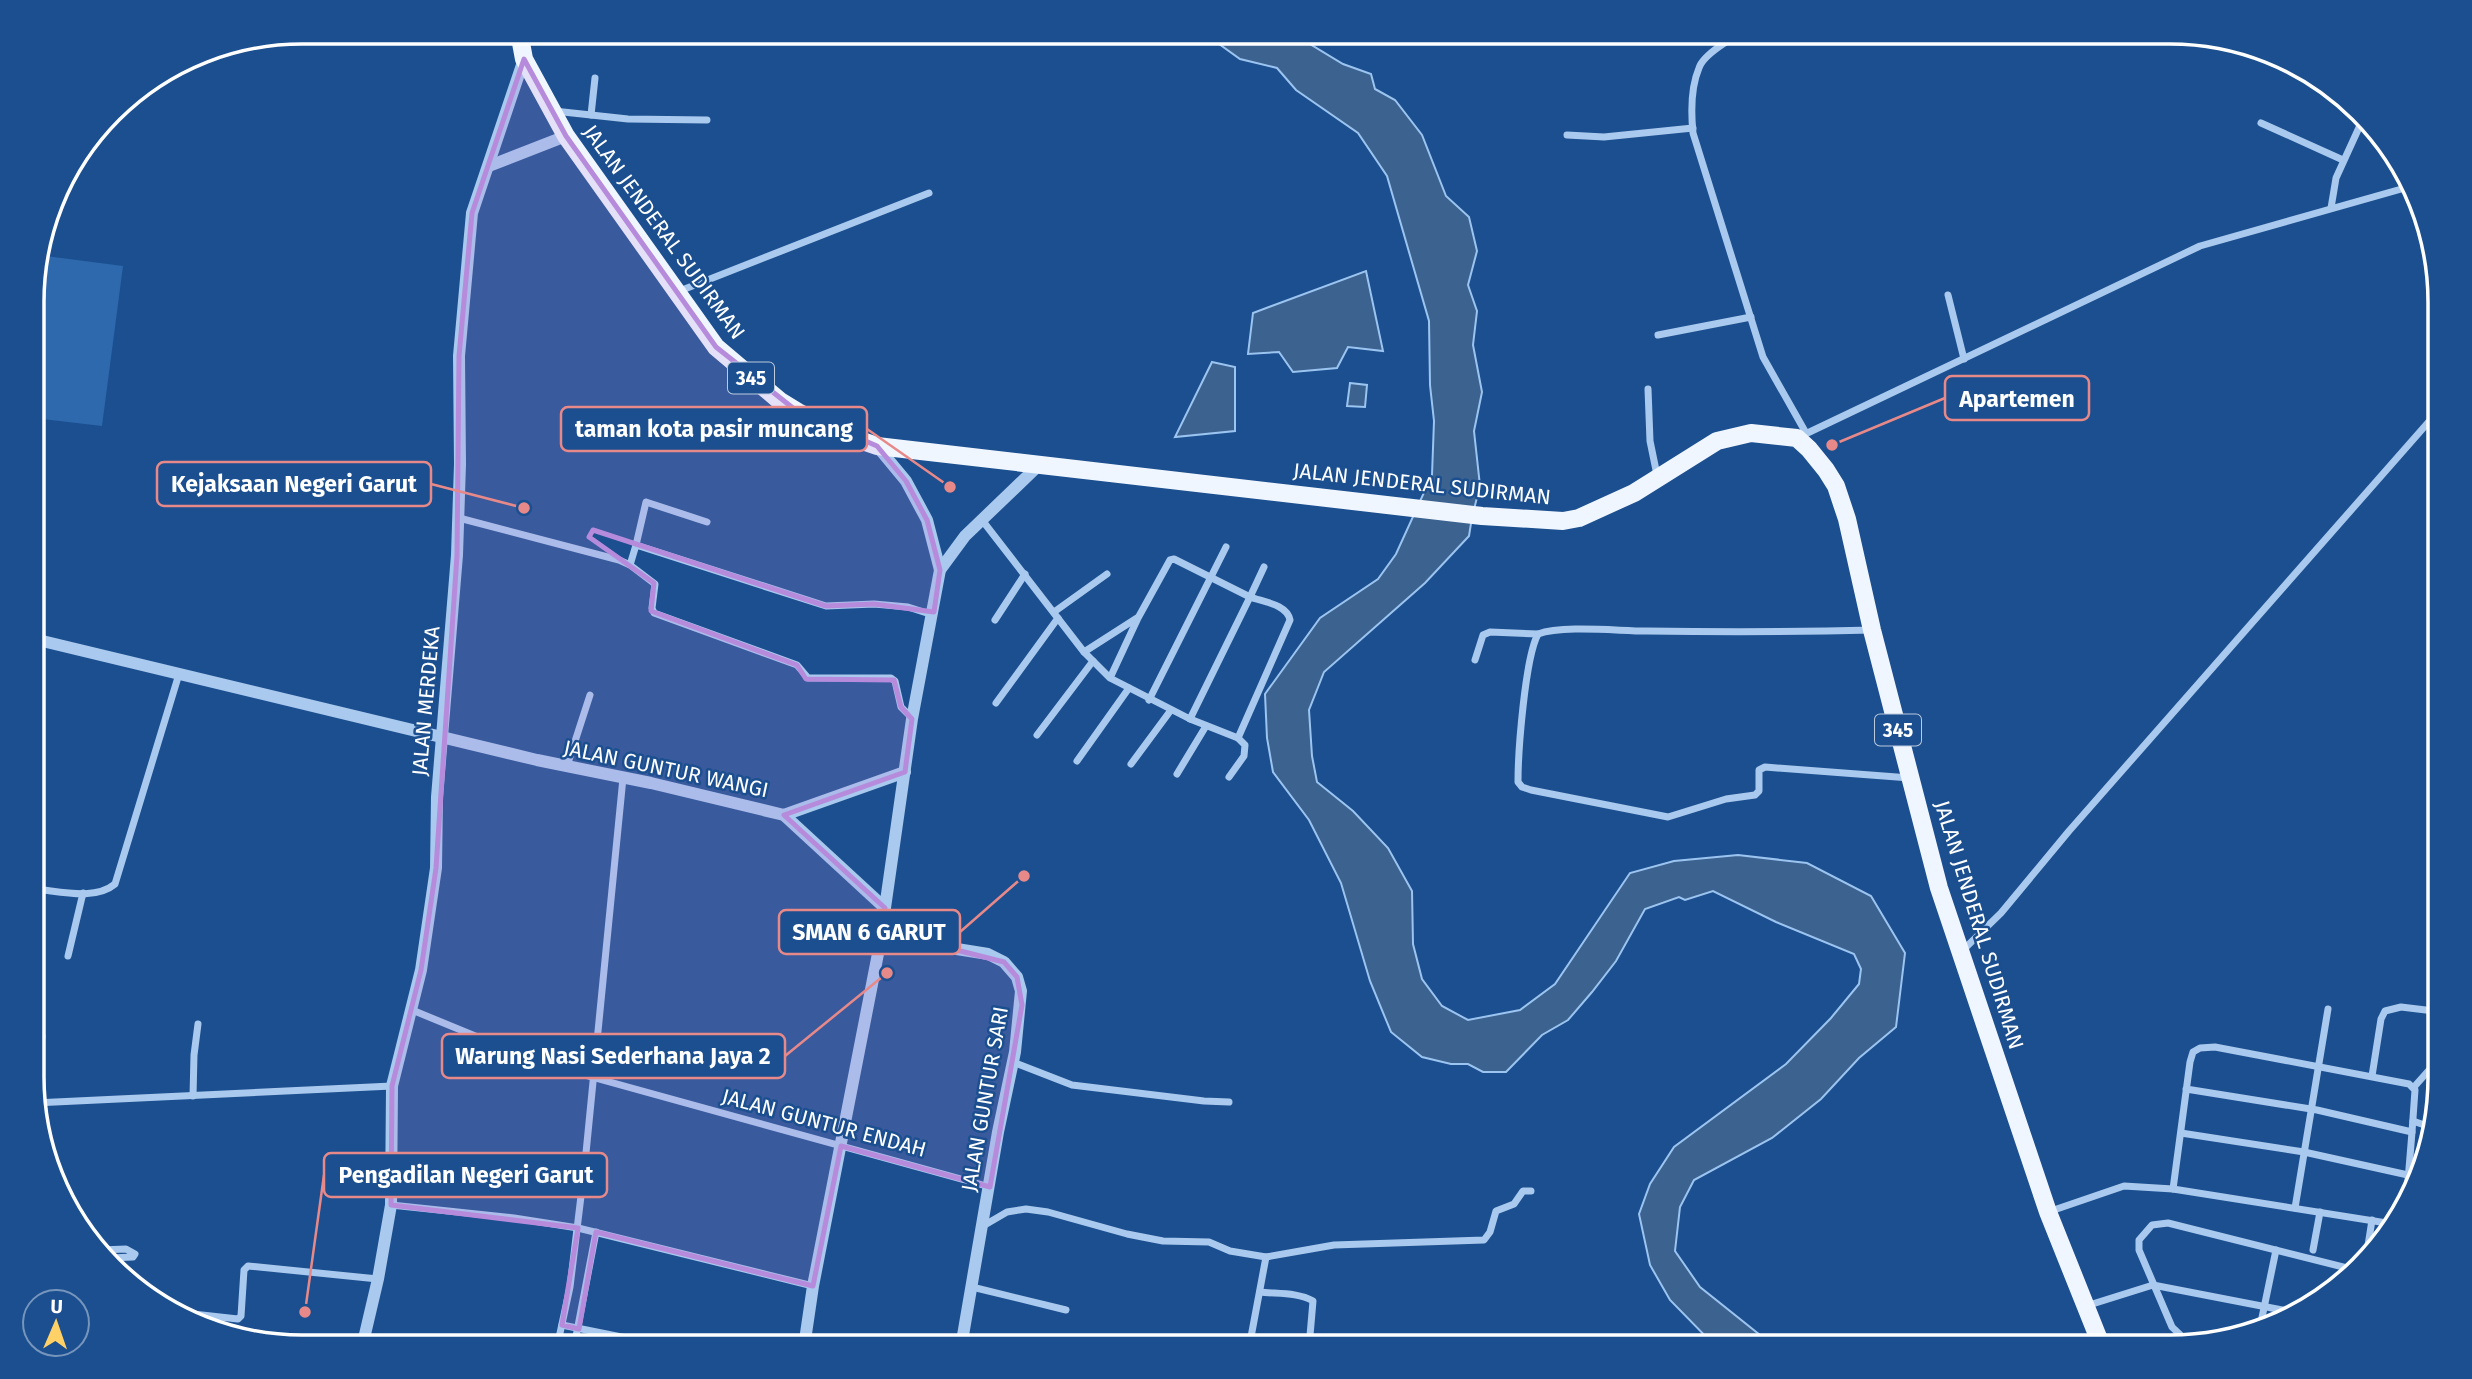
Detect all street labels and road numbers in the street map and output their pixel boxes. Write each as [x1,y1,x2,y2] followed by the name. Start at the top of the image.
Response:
[577,120,751,344] street label: JALAN JENDERAL SUDIRMAN
[728,362,774,394] road number: 345
[1292,458,1552,510] street label: JALAN JENDERAL SUDIRMAN
[407,625,445,777] street label: JALAN MERDEKA
[1875,715,1921,746] road number: 345
[561,735,771,803] street label: JALAN GUNTUR WANGI
[1929,797,2029,1053] street label: JALAN JENDERAL SUDIRMAN
[956,1004,1014,1194] street label: JALAN GUNTUR SARI
[719,1083,929,1163] street label: JALAN GUNTUR ENDAH

